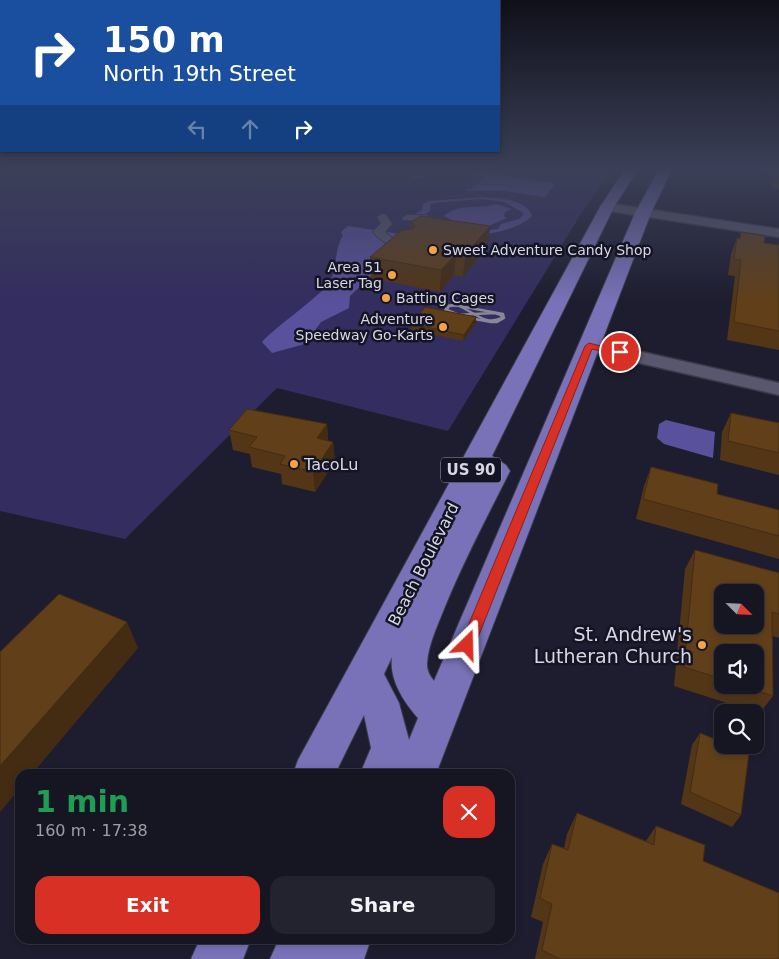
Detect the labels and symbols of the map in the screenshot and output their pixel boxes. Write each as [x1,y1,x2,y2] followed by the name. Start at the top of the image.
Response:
[443,242,652,258] place label: Sweet Adventure Candy Shop
[427,244,439,256] marker: Sweet Adventure Candy Shop
[316,259,382,291] place label: Area 51 Laser Tag
[386,269,398,281] marker: Area 51 Laser Tag
[396,290,494,306] place label: Batting Cages
[380,292,392,304] marker: Batting Cages
[296,311,433,343] place label: Adventure Speedway Go-Karts
[437,321,449,333] marker: Adventure Speedway Go-Karts
[599,331,641,373] pin
[303,455,358,474] place label: TacoLu
[288,458,300,470] marker: TacoLu
[441,458,501,482] road number: US 90
[384,500,463,629] street label: Beach Boulevard
[714,584,764,634] north arrow
[440,618,492,670] position arrow
[534,623,692,667] place label: St. Andrew's Lutheran Church
[696,639,708,651] marker: St. Andrew's Lutheran Church

